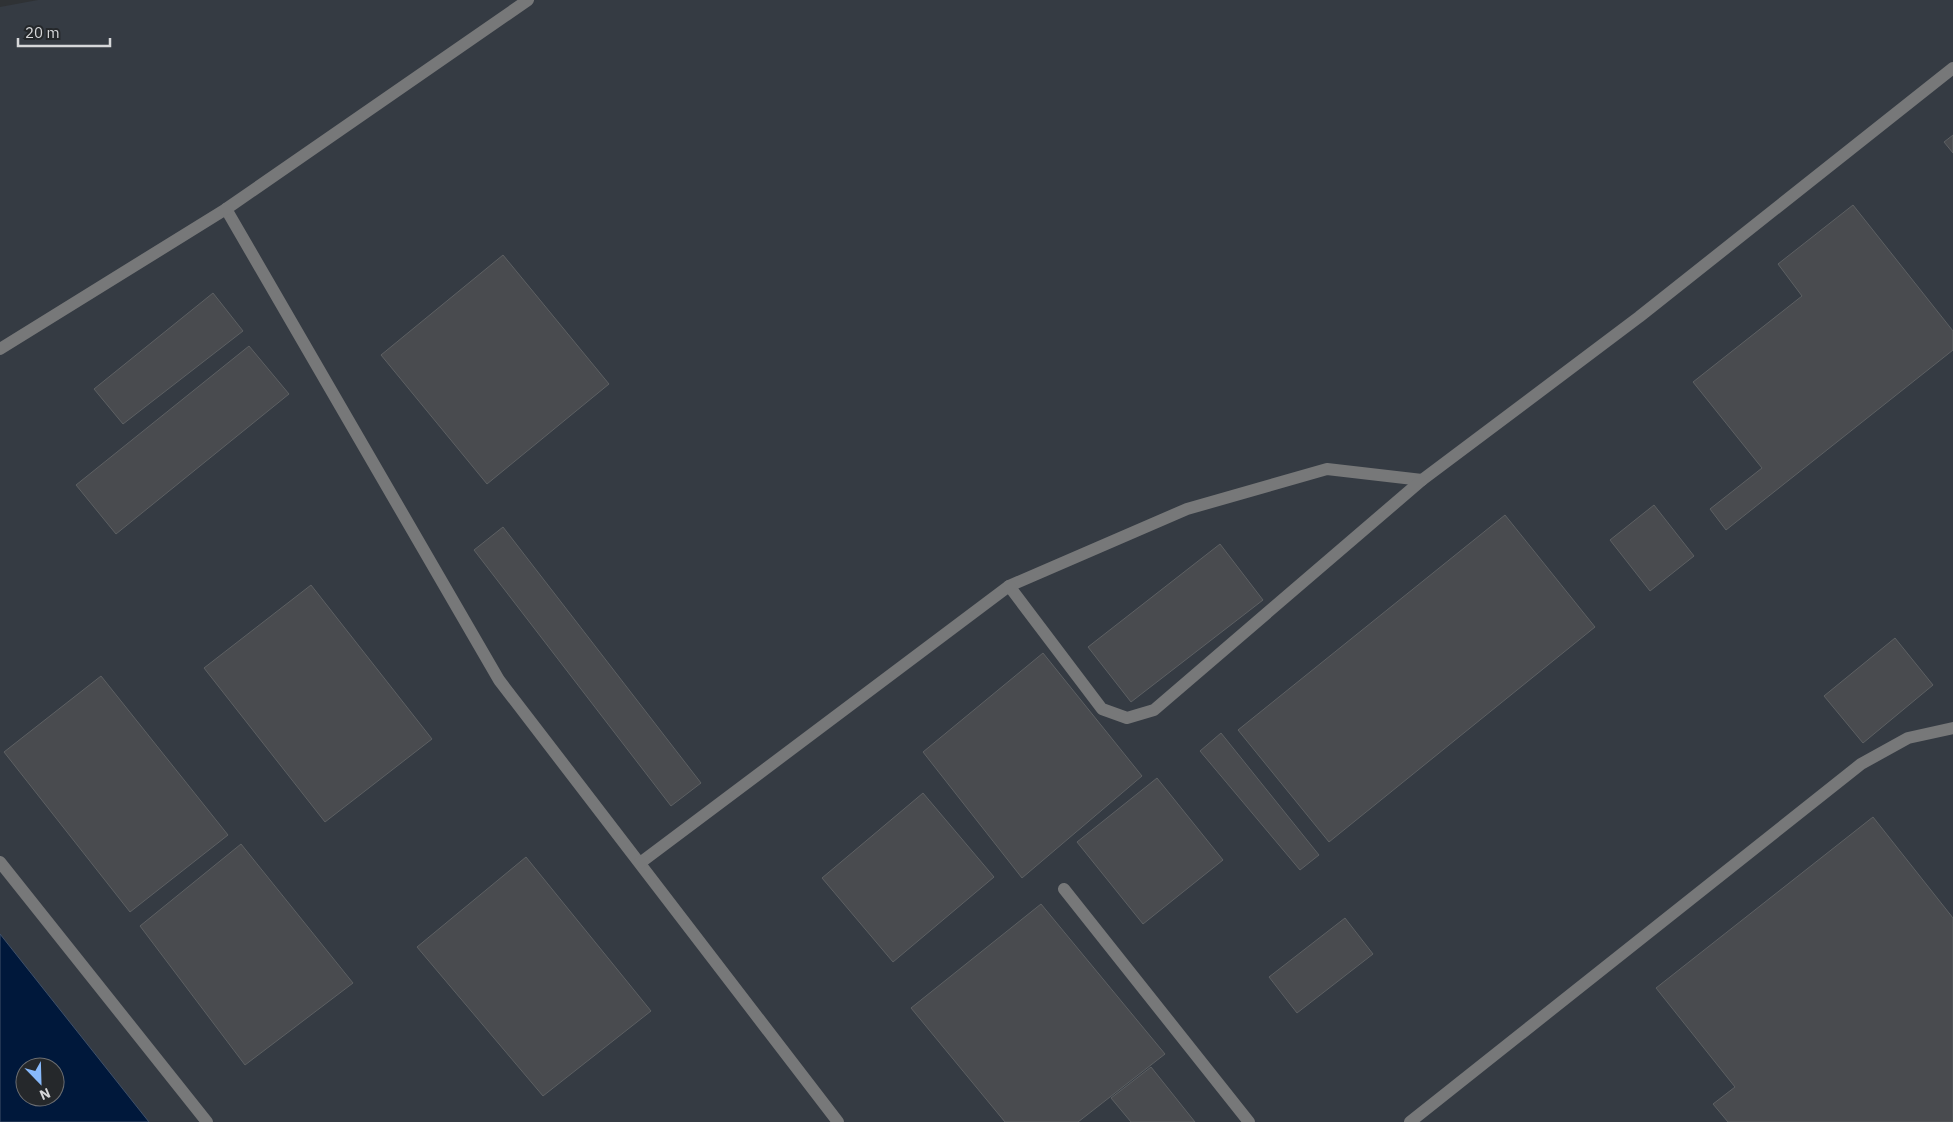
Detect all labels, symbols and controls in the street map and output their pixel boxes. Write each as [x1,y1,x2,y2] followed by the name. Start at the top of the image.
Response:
[18,15,110,47] scale bar
[25,23,60,42] text: 20 m
[15,1057,65,1107] north arrow
[37,1084,53,1104] text: N

